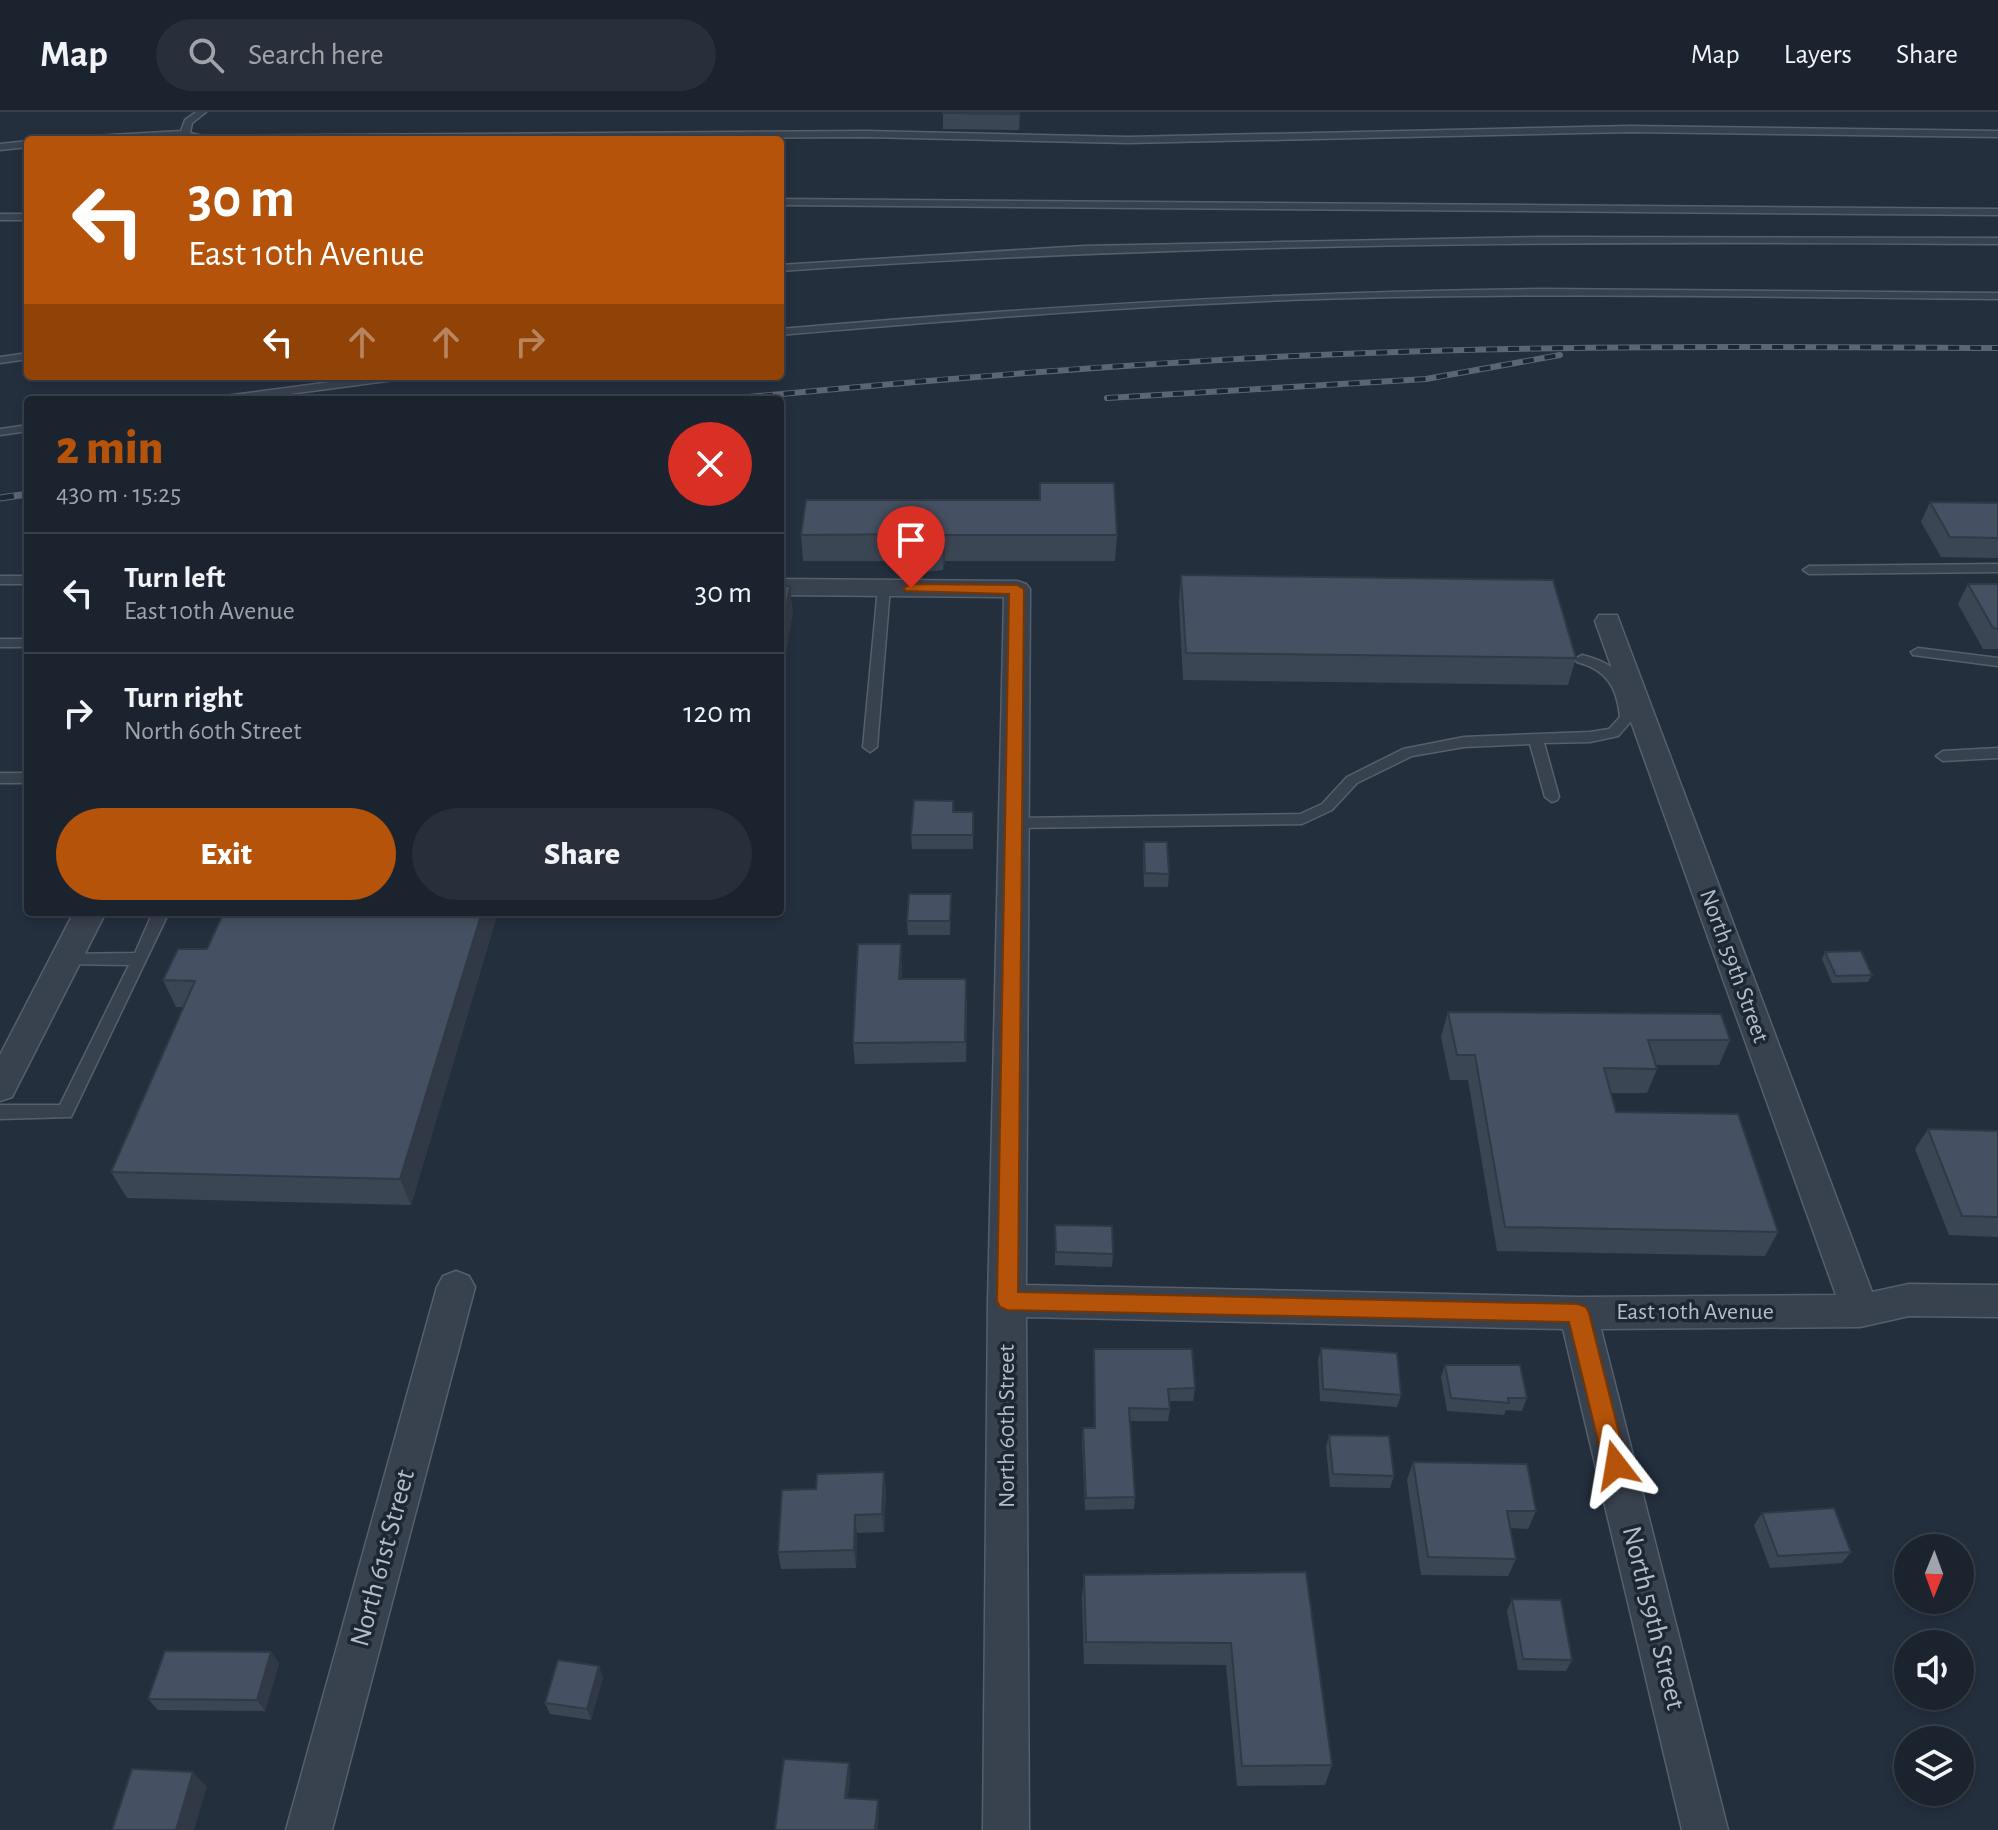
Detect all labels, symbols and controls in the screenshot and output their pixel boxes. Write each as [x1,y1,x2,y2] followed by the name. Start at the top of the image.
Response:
[156,19,716,91] search box
[184,33,228,77] icon: search
[40,36,108,74] text: Map
[248,40,384,70] text: Search here
[1691,41,1740,69] text: Map
[1784,41,1852,69] text: Layers
[1896,41,1958,69] text: Share
[56,168,160,272] icon: left
[188,171,295,227] text: 30 m
[188,236,424,272] text: East 10th Avenue
[256,320,300,364] icon: left
[340,320,384,364] icon: ahead
[424,320,468,364] icon: ahead
[508,320,552,364] icon: right
[668,422,752,506] button: close
[56,425,164,473] text: 2 min
[56,481,181,507] text: 430 m · 15:25
[877,506,945,588] pin
[889,518,933,562] icon: arrive
[124,563,225,593] text: Turn left
[56,571,100,615] icon: left
[695,578,752,608] text: 30 m
[124,598,295,624] text: East 10th Avenue
[124,683,243,713] text: Turn right
[56,691,100,735] icon: right
[683,698,752,728] text: 120 m
[124,718,302,744] text: North 60th Street
[56,808,396,900] button: Exit
[412,808,752,900] button: Share
[1695,886,1773,1046] street label: North 59th Street
[1616,1300,1774,1324] street label: East 10th Avenue
[995,1344,1019,1508] street label: North 60th Street
[1574,1423,1658,1507] position arrow
[346,1467,420,1649] street label: North 61st Street
[1617,1523,1689,1713] street label: North 59th Street
[1894,1534,1974,1614] north arrow
[1894,1534,1974,1806] map controls
[1894,1630,1974,1710] button: sound
[1894,1726,1974,1806] button: layers

